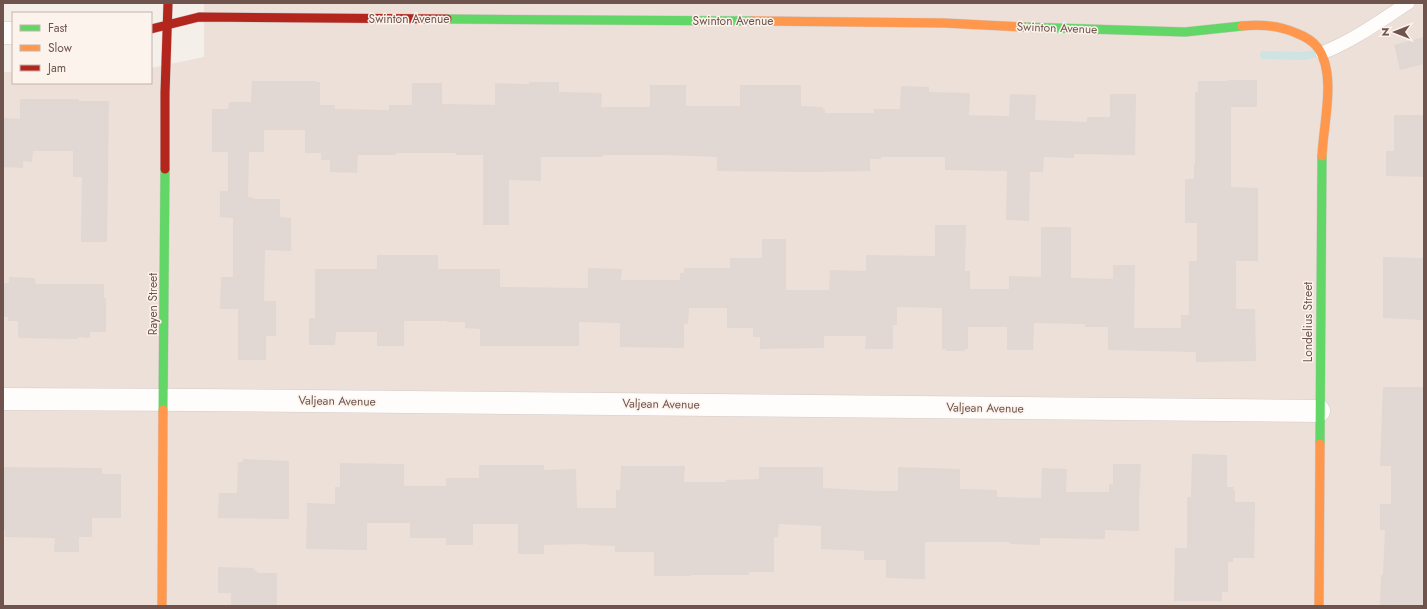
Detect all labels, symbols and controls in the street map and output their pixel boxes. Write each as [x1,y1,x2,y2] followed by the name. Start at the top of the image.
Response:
[369,10,449,28] street label: Swinton Avenue
[12,12,152,84] legend
[693,12,773,30] street label: Swinton Avenue
[1375,12,1415,52] north arrow
[1016,18,1098,38] street label: Swinton Avenue
[48,19,67,37] text: Fast
[1377,28,1393,36] text: N
[48,39,73,57] text: Slow
[46,59,66,77] text: Jam
[144,273,162,335] street label: Rayen Street
[1299,282,1317,362] street label: Londelius Street
[298,391,376,411] street label: Valjean Avenue
[622,394,700,414] street label: Valjean Avenue
[946,398,1024,418] street label: Valjean Avenue

